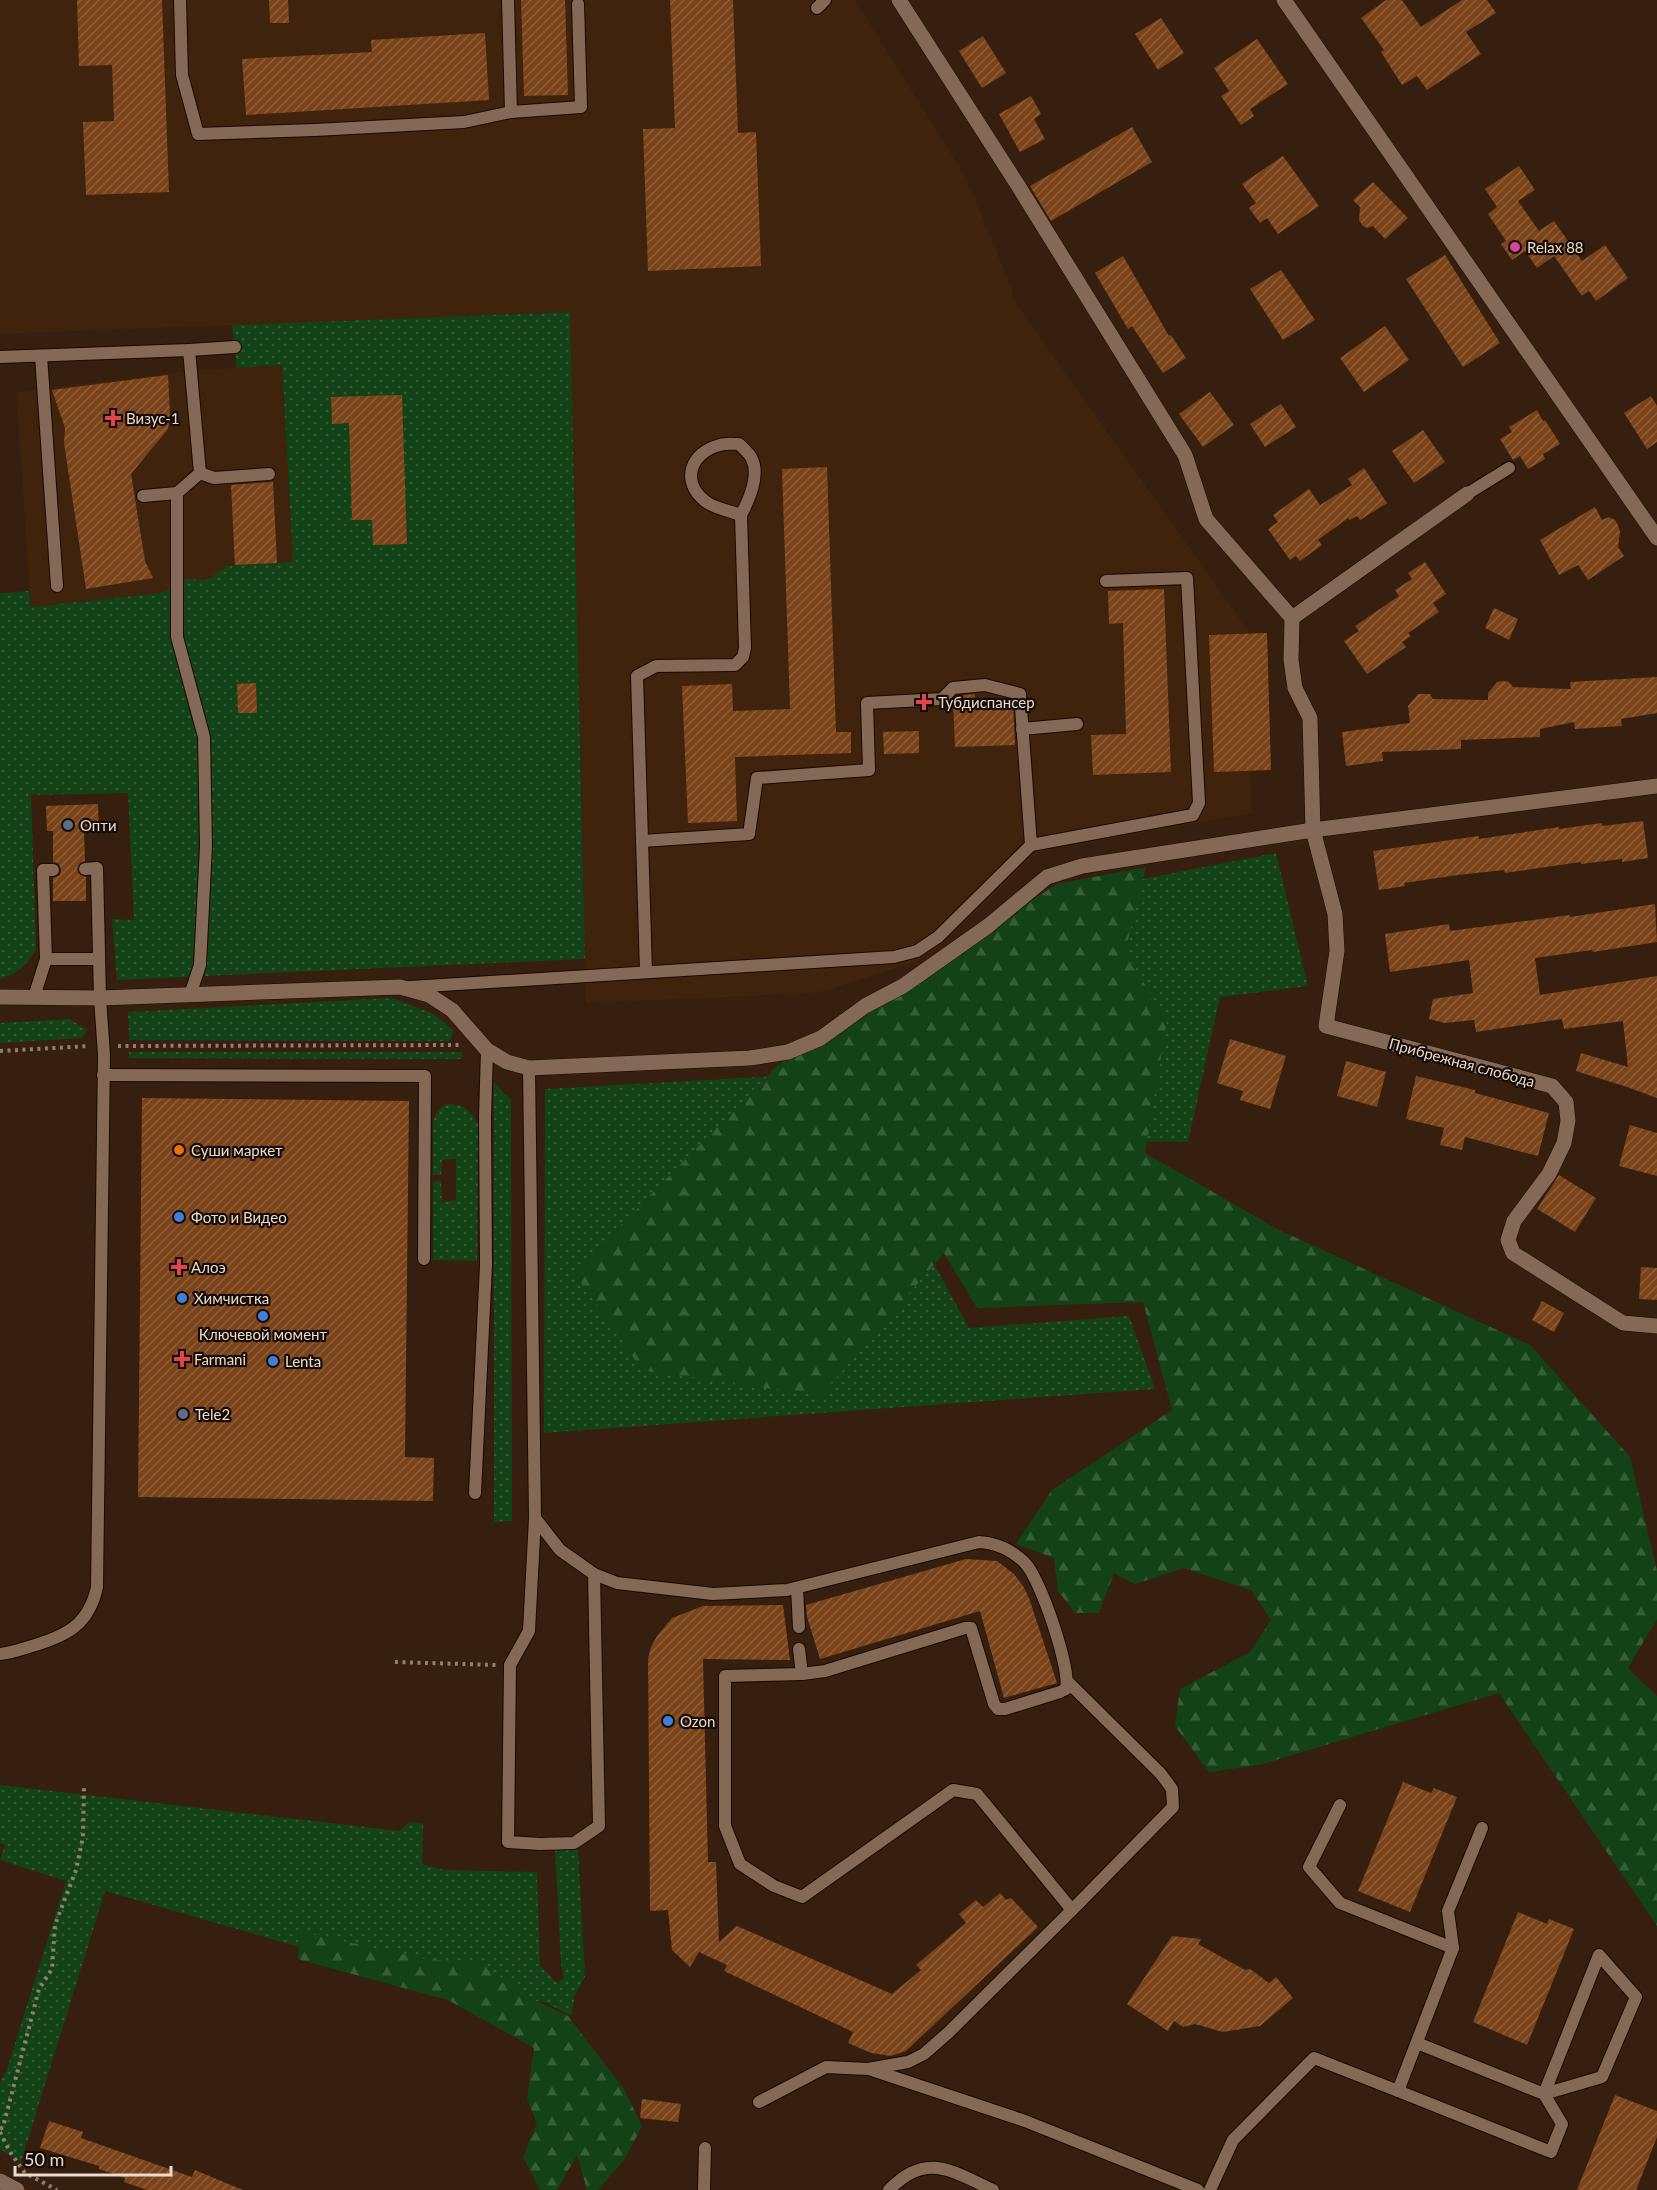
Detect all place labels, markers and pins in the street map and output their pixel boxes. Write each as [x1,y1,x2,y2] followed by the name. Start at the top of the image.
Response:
[1527,238,1584,256] place label: Relax 88
[1508,240,1522,254] marker: Relax 88
[104,409,122,427] marker: Визус-1
[126,409,180,427] place label: Визус-1
[915,693,933,711] marker: Тубдиспансер
[938,693,1035,711] place label: Тубдиспансер
[80,816,117,834] place label: Опти
[61,818,75,832] marker: Опти
[191,1141,283,1159] place label: Суши маркет
[172,1143,186,1157] marker: Суши маркет
[191,1208,287,1226] place label: Фото и Видео
[172,1210,186,1224] marker: Фото и Видео
[191,1258,226,1276] place label: Алоэ
[172,1260,186,1274] marker: Алоэ
[194,1289,269,1307] place label: Химчистка
[175,1291,189,1305] marker: Химчистка
[256,1309,270,1323] marker: Ключевой момент
[199,1325,328,1343] place label: Ключевой момент
[194,1350,246,1368] place label: Farmani
[175,1352,189,1366] marker: Farmani
[285,1352,321,1370] place label: Lenta
[266,1354,280,1368] marker: Lenta
[195,1405,230,1423] place label: Tele2
[176,1407,190,1421] marker: Tele2
[680,1712,715,1730] place label: Ozon
[661,1714,675,1728] marker: Ozon

